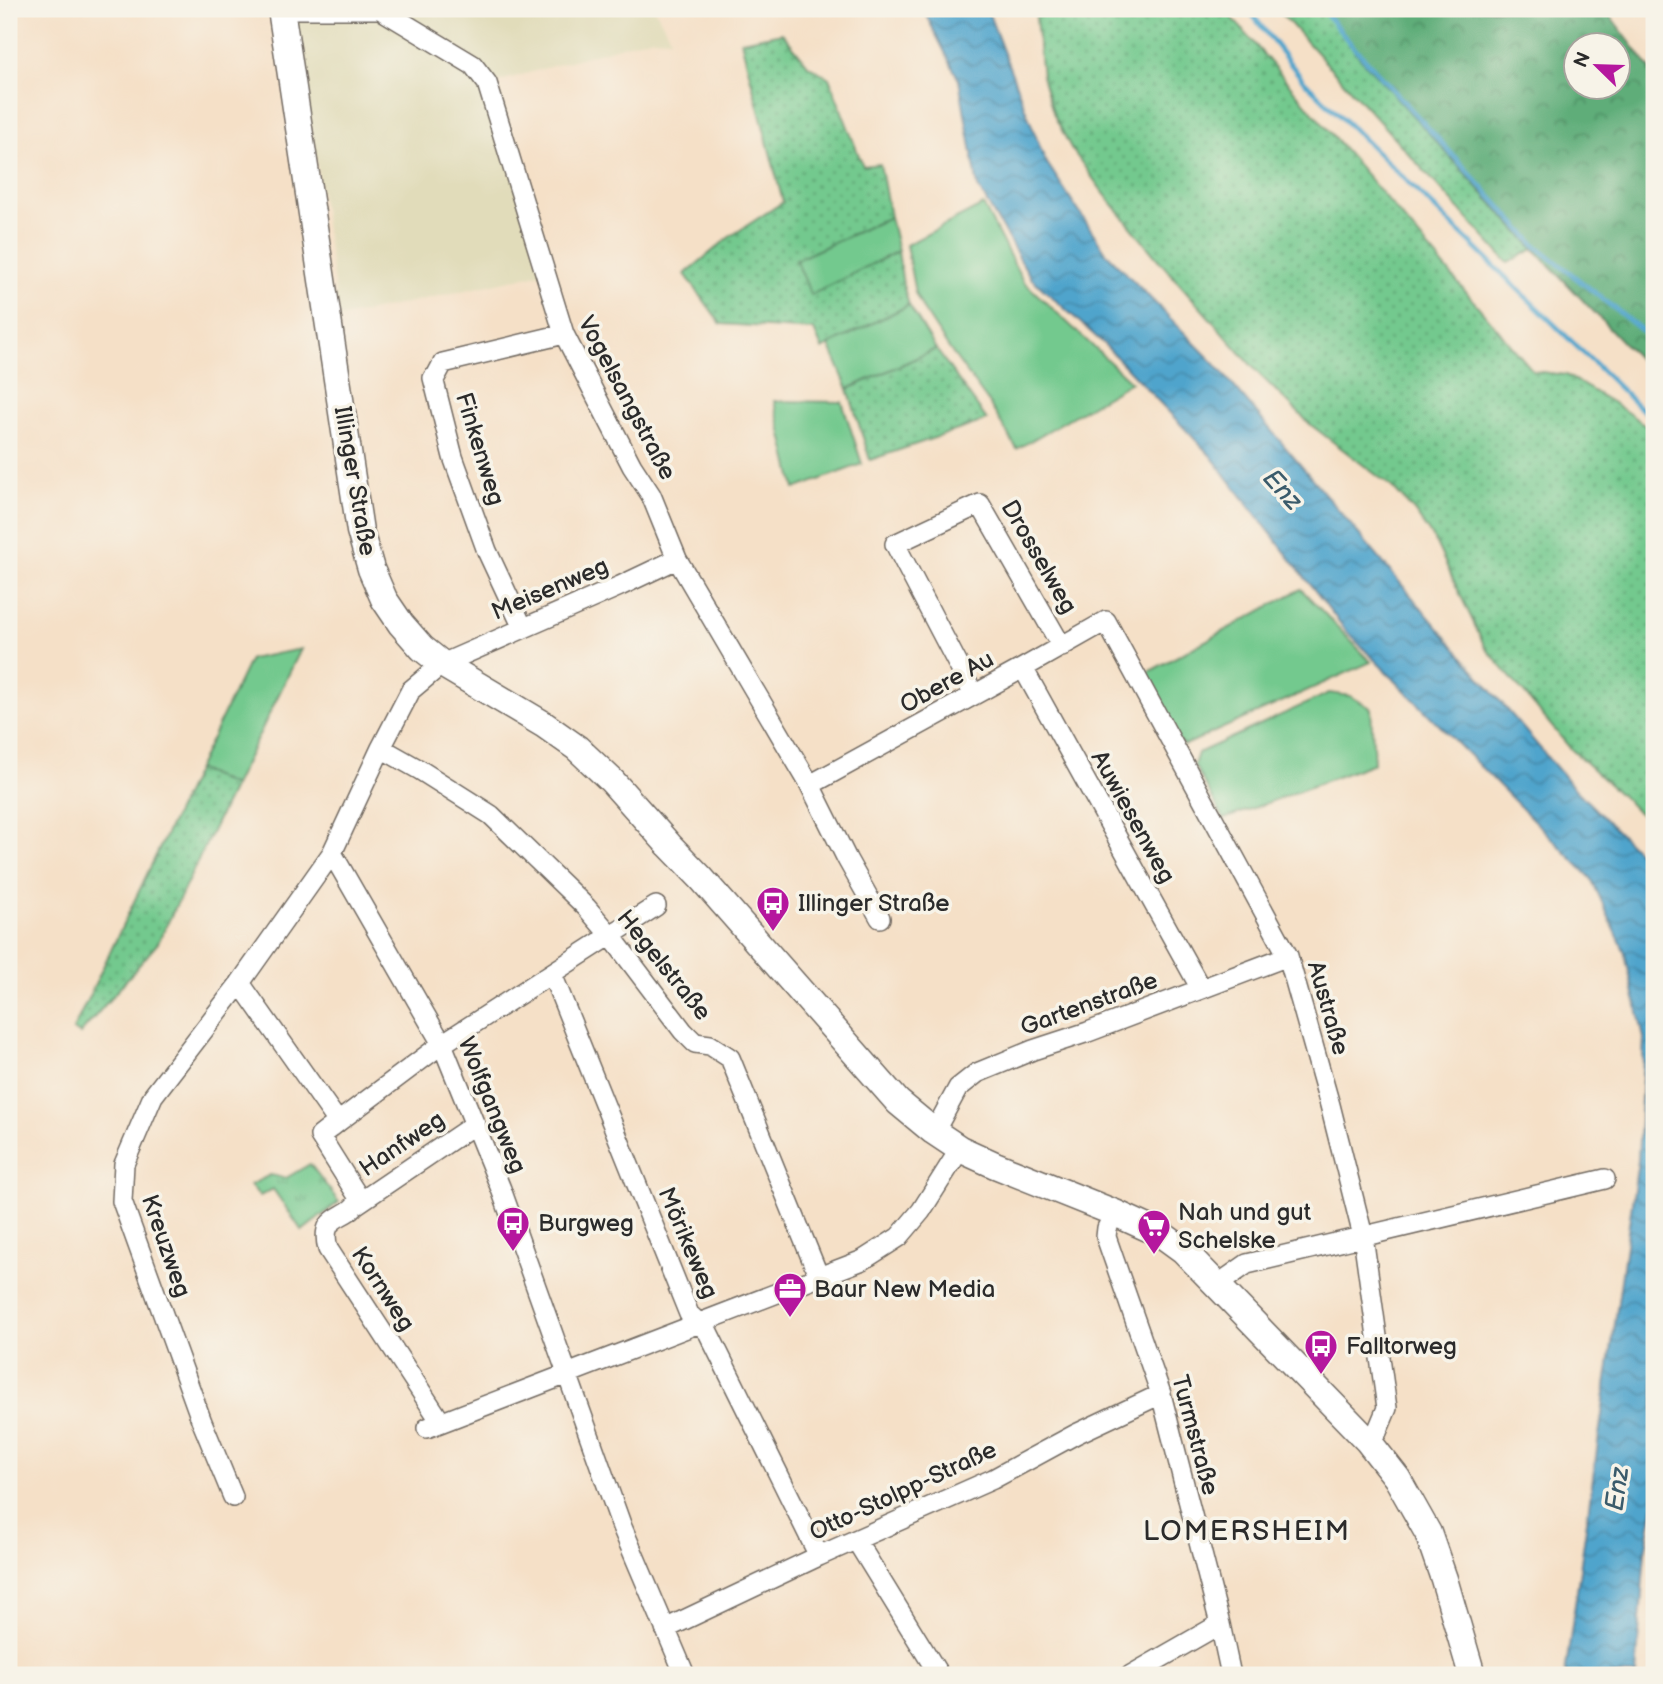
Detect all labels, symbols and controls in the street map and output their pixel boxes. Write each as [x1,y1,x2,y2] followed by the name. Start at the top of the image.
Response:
[1562,32,1632,102] north arrow
[1569,49,1596,71] text: N
[572,311,682,485] street label: Vogelsangstraße
[449,389,511,509] street label: Finkenweg
[328,404,382,558] street label: Illinger Straße
[1256,463,1309,517] water label: Enz
[995,495,1083,619] street label: Drosselweg
[487,551,613,627] street label: Meisenweg
[895,644,999,720] street label: Obere Au
[1085,746,1181,888] street label: Auwiesenweg
[754,884,792,933] bus stop icon: Illinger Straße
[798,889,949,918] place label: Illinger Straße
[611,904,717,1026] street label: Hegelstraße
[1301,958,1355,1058] street label: Austraße
[1017,966,1161,1042] street label: Gartenstraße
[451,1032,533,1178] street label: Wolfgangweg
[354,1105,450,1183] street label: Hanfweg
[652,1183,724,1303] street label: Mörikeweg
[135,1191,197,1301] street label: Kreuzweg
[1178,1198,1312,1255] place label: Nah und gut Schelske
[494,1204,532,1253] bus stop icon: Burgweg
[1135,1207,1173,1256] supermarket icon: Nah und gut Schelske
[538,1209,634,1238] place label: Burgweg
[345,1241,421,1337] street label: Kornweg
[771,1270,809,1319] office icon: Baur New Media
[814,1275,995,1304] place label: Baur New Media
[1302,1327,1340,1376] bus stop icon: Falltorweg
[1346,1332,1457,1361] place label: Falltorweg
[1165,1372,1225,1498] street label: Turmstraße
[805,1435,1001,1547] street label: Otto-Stolpp-Straße
[1600,1464,1637,1513] water label: Enz
[1143,1515,1351,1548] district label: LOMERSHEIM

